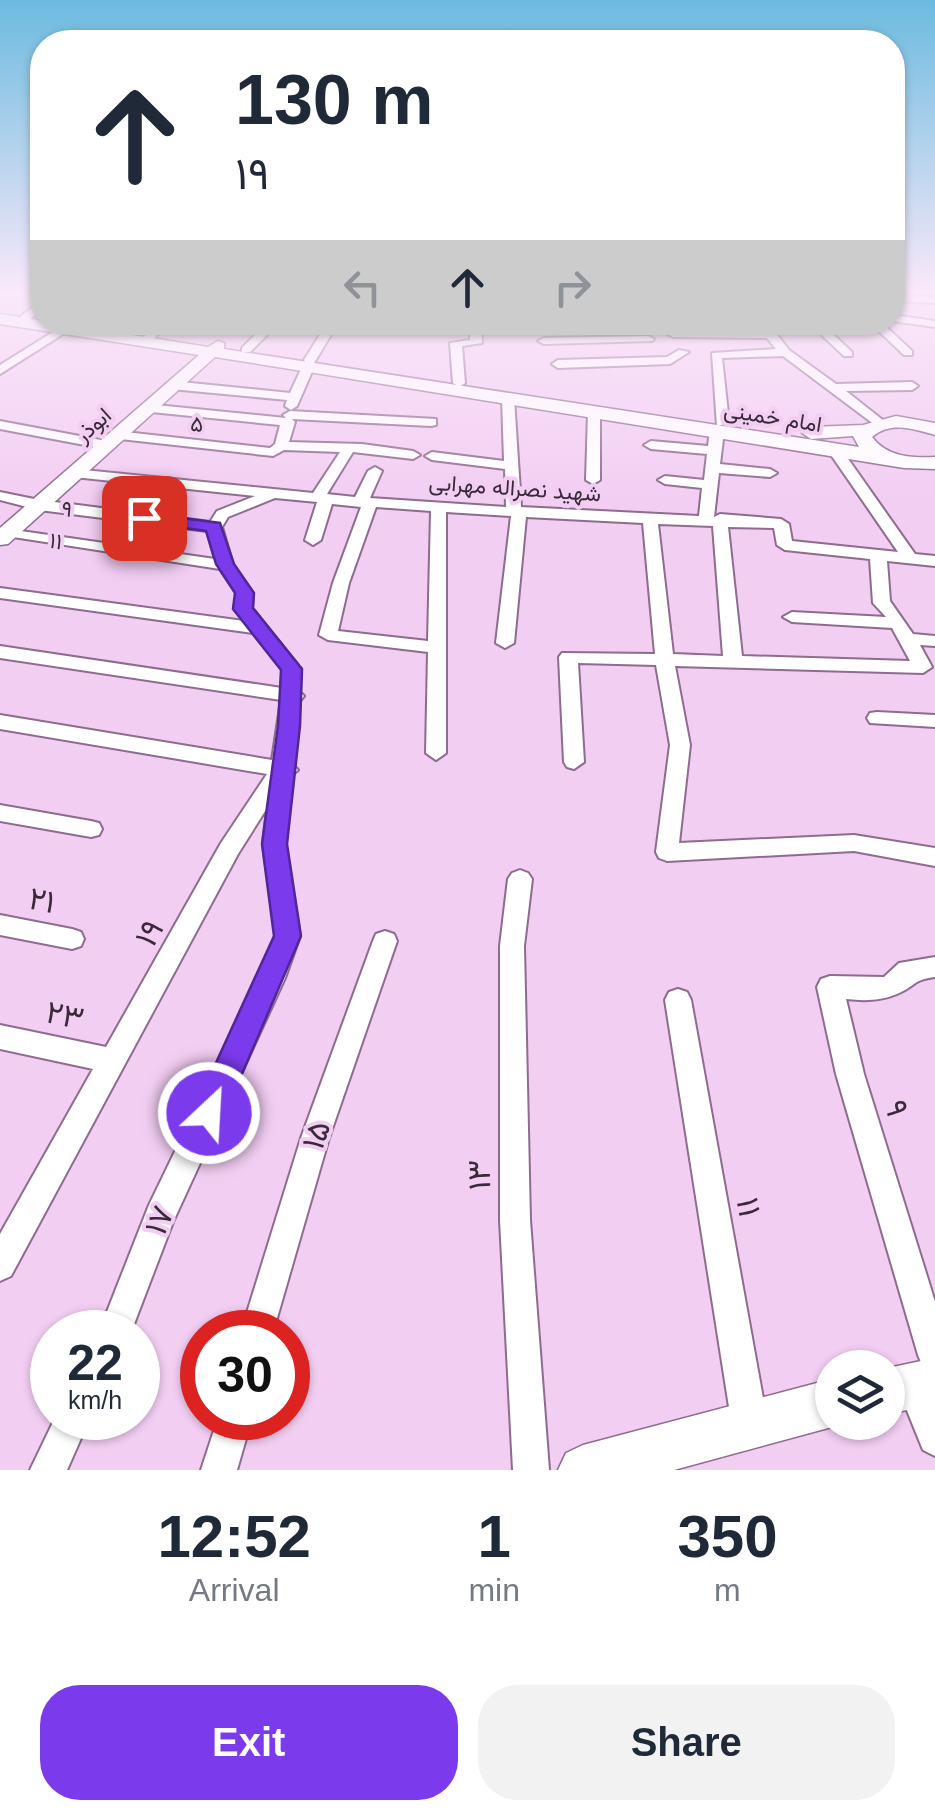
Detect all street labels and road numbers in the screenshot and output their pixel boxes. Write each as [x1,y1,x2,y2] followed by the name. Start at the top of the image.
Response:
[722,397,824,439] street label: امام خمینی
[69,403,117,449] street label: ابوذر
[189,411,205,437] street label: ۵
[428,470,602,507] street label: شهید نصراله مهرابی
[60,496,74,522] street label: ۹
[48,528,64,554] street label: ۱۱
[26,880,58,920] street label: ۲۱
[127,913,171,953] street label: ۱۹
[43,993,87,1037] street label: ۲۳
[878,1096,916,1120] street label: ۹
[294,1116,338,1154] street label: ۱۵
[461,1160,497,1190] street label: ۱۳
[730,1195,768,1219] street label: ۱۱
[137,1200,181,1240] street label: ۱۷

